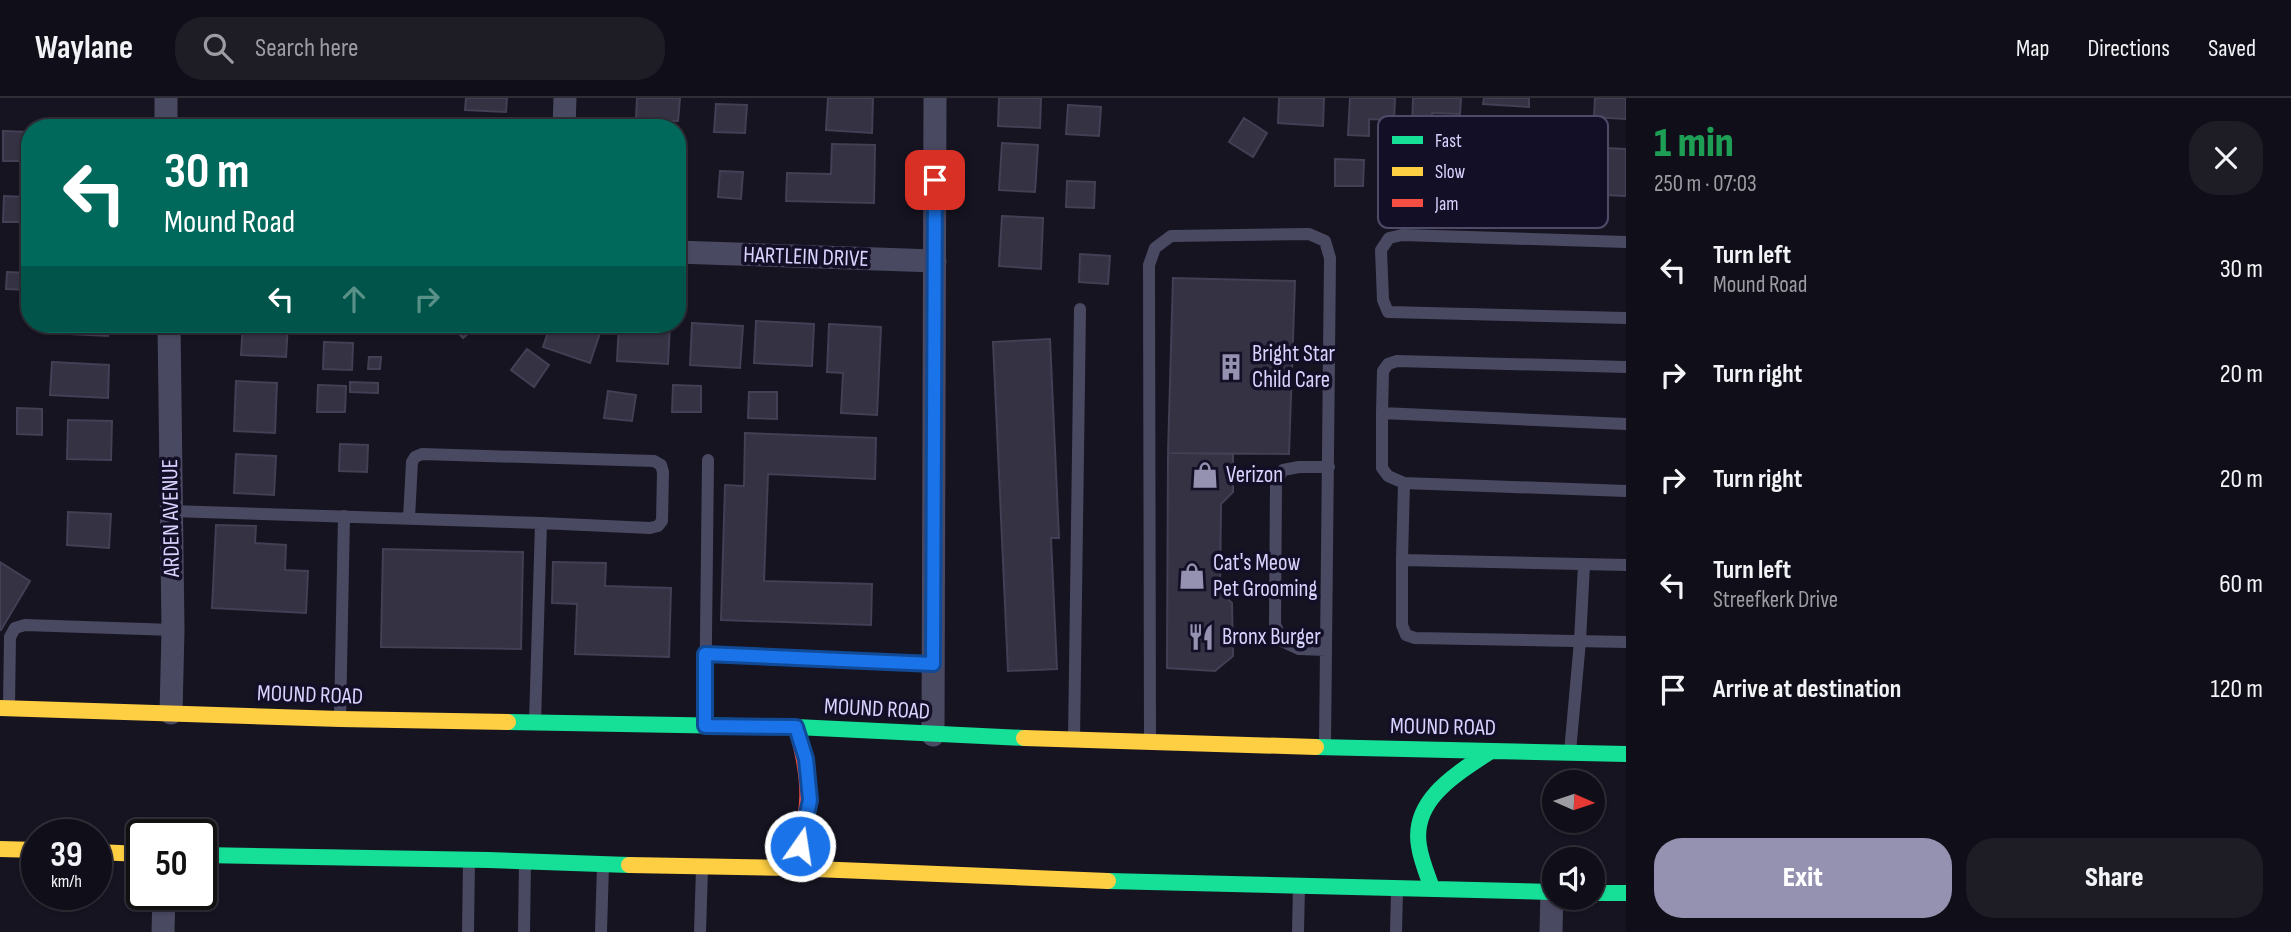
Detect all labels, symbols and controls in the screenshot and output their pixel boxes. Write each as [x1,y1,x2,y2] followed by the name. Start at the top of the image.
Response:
[175,17,665,80] search box
[35,28,133,68] text: Waylane
[199,29,237,67] icon: search
[255,33,358,64] text: Search here
[2016,34,2049,63] text: Map
[2087,34,2170,63] text: Directions
[2208,34,2256,63] text: Saved
[1378,116,1608,228] legend
[1654,118,1734,169] text: 1 min
[2189,121,2263,195] button: close
[1435,130,1462,153] text: Fast
[164,143,249,202] text: 30 m
[49,147,140,238] icon: left
[905,150,965,210] pin
[916,161,954,199] icon: arrive
[1435,161,1465,184] text: Slow
[1654,170,1757,198] text: 250 m · 07:03
[1434,193,1458,216] text: Jam
[164,203,295,242] text: Mound Road
[1713,240,1791,271] text: Turn left
[743,241,869,273] street label: HARTLEIN DRIVE
[1654,251,1692,289] icon: left
[2220,254,2263,285] text: 30 m
[1713,271,1807,299] text: Mound Road
[262,280,300,318] icon: left
[335,280,373,318] icon: ahead
[408,280,446,318] icon: right
[1252,340,1336,394] place label: Bright Star Child Care
[1216,352,1246,382] building icon: Bright Star Child Care
[1654,356,1692,394] icon: right
[1713,359,1802,390] text: Turn right
[2220,359,2263,390] text: 20 m
[156,459,186,578] street label: ARDEN AVENUE
[1190,460,1220,490] shop icon: Verizon
[1226,461,1283,489] place label: Verizon
[1654,461,1692,499] icon: right
[1713,464,1802,495] text: Turn right
[2220,464,2263,495] text: 20 m
[1213,549,1317,603] place label: Cat's Meow Pet Grooming
[1713,555,1791,586] text: Turn left
[1177,561,1207,591] shop icon: Cat's Meow Pet Grooming
[1654,566,1692,604] icon: left
[2219,569,2263,600] text: 60 m
[1713,586,1838,614] text: Streefkerk Drive
[1186,622,1216,652] restaurant icon: Bronx Burger
[1222,623,1321,651] place label: Bronx Burger
[1654,671,1692,709] icon: arrive
[1713,674,1901,705] text: Arrive at destination
[2210,674,2263,705] text: 120 m
[257,679,363,711] street label: MOUND ROAD
[823,692,931,726] street label: MOUND ROAD
[1390,712,1496,742] street label: MOUND ROAD
[1542,770,1605,833] north arrow
[1542,770,1605,910] map controls
[763,809,837,883] position arrow
[126,819,217,910] speed limit sign: 50
[50,834,83,877] text: 39
[1654,838,1952,918] button: Exit
[1966,838,2263,918] button: Share
[1542,847,1605,910] button: sound
[51,871,82,892] text: km/h

